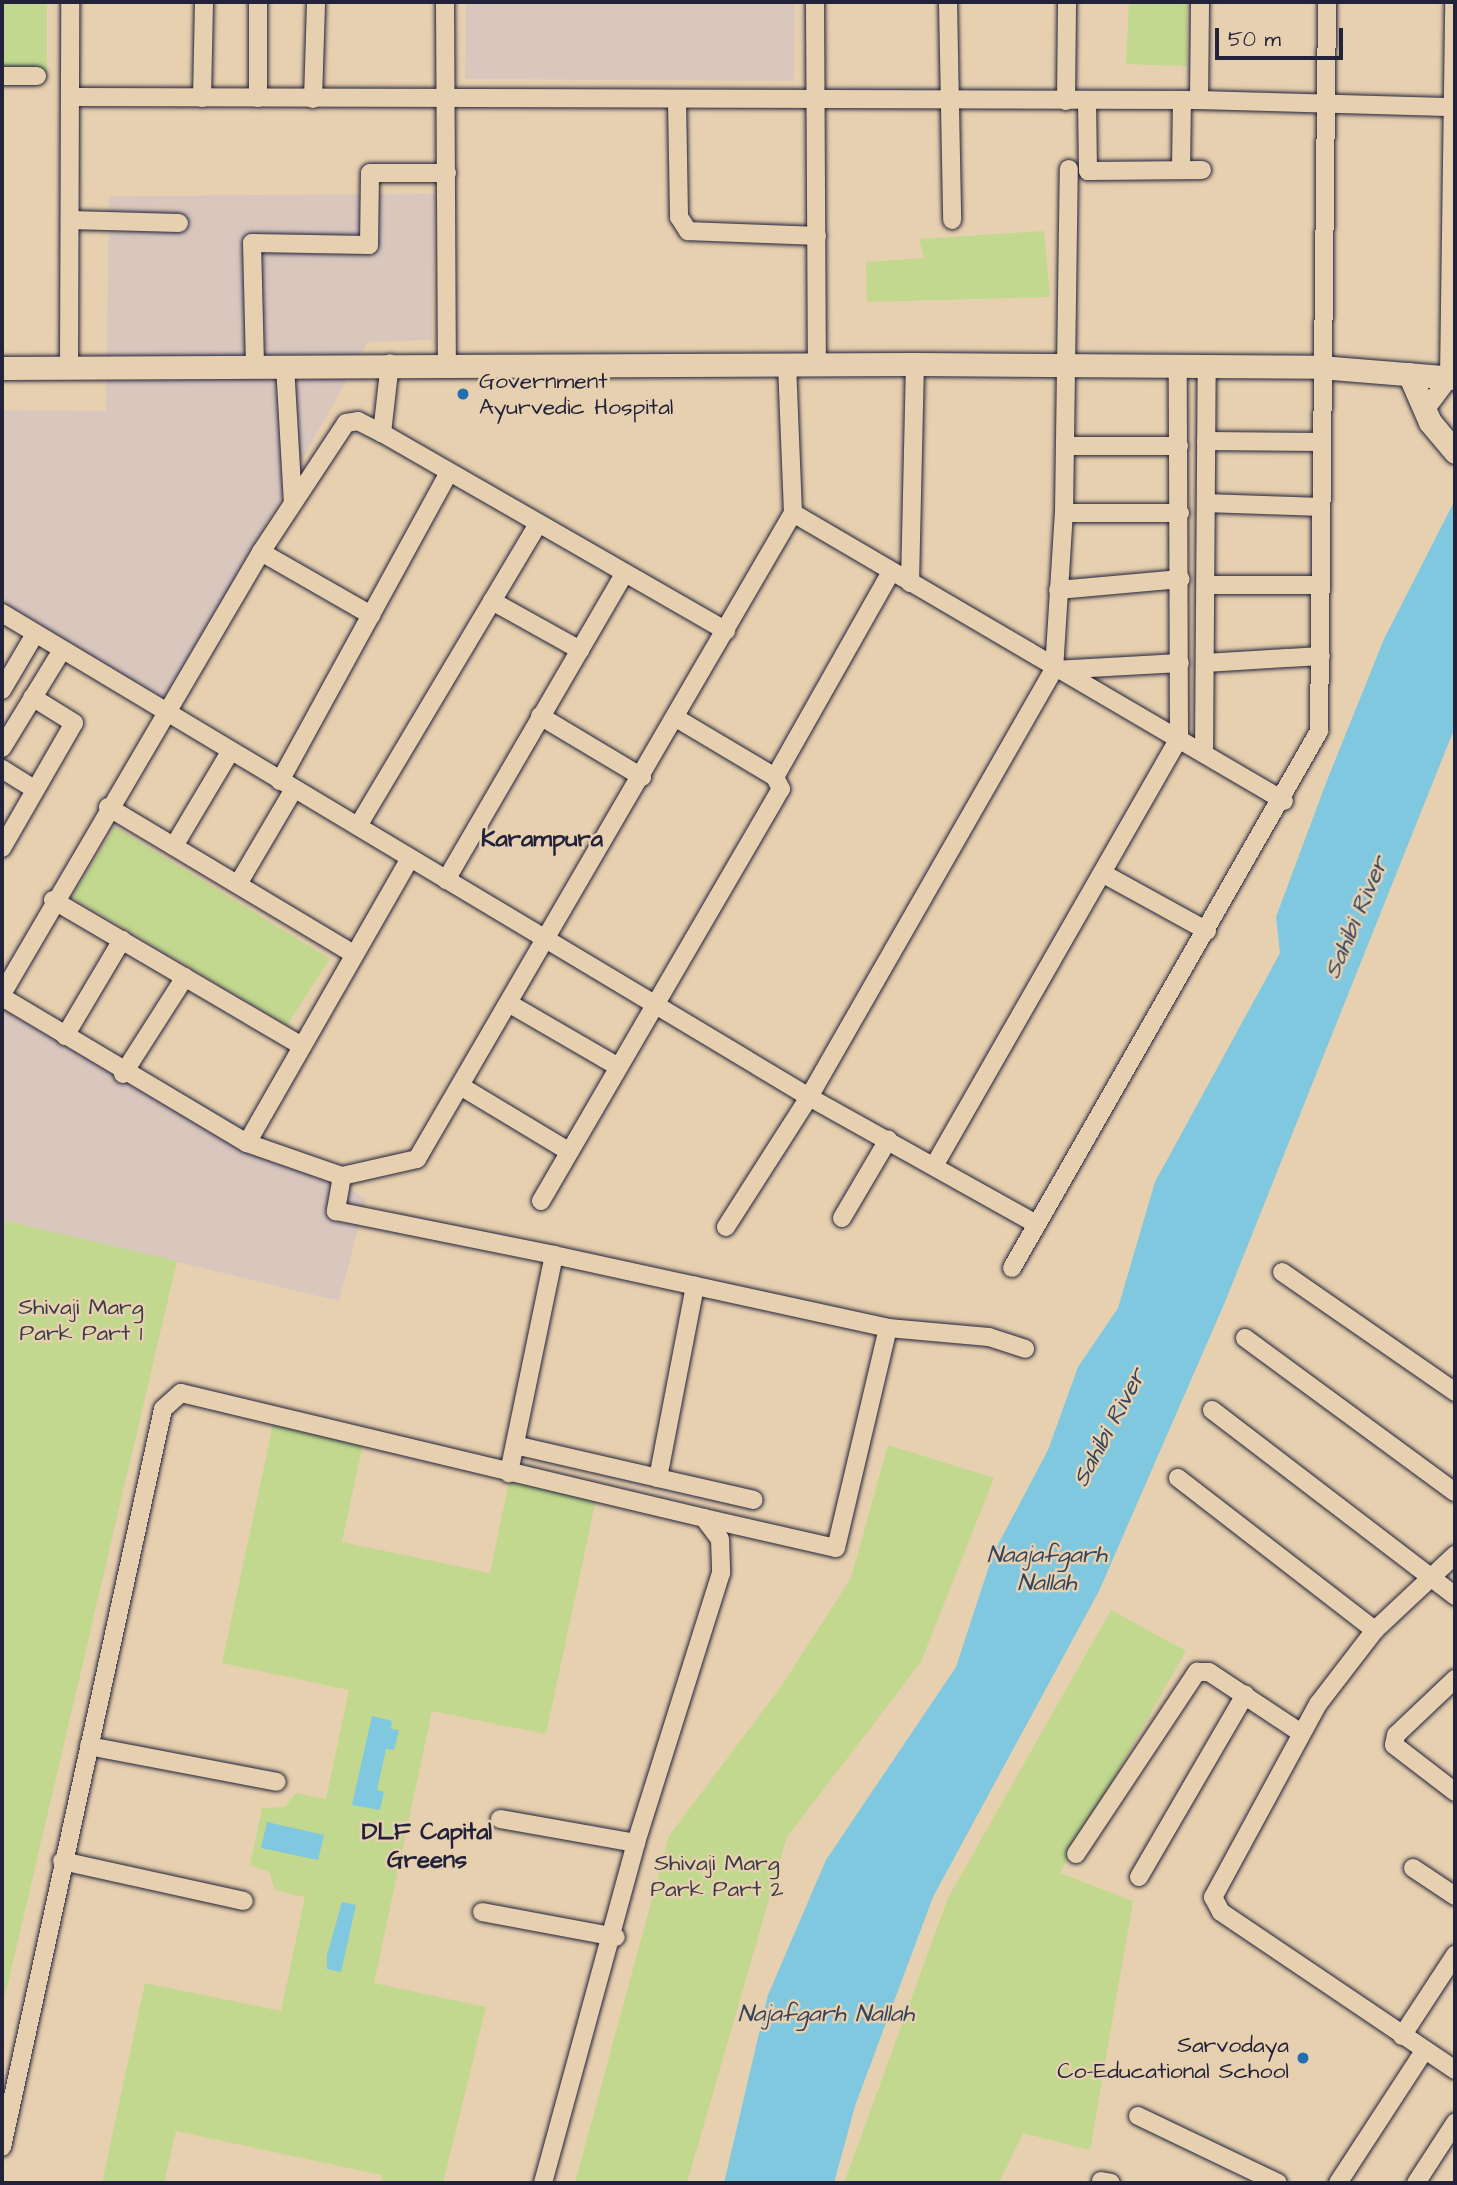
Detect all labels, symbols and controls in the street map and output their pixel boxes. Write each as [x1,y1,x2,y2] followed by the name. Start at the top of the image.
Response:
[1219,14,1347,58] scale bar
[1228,25,1281,54] text: 50 m
[479,367,673,421] place label: Government Ayurvedic Hospital
[453,384,473,404] marker: Government Ayurvedic Hospital
[481,826,603,854] district label: Karampura
[1318,853,1396,983] water label: Sahibi River
[18,1293,144,1347] park label: Shivaji Marg Park Part 1
[1067,1364,1153,1492] water label: Sahibi River
[987,1542,1107,1598] water label: Naajafgarh Nallah
[362,1819,492,1875] district label: DLF Capital Greens
[650,1849,784,1903] park label: Shivaji Marg Park Part 2
[738,2001,914,2029] water label: Najafgarh Nallah
[1057,2031,1289,2085] place label: Sarvodaya Co-Educational School
[1295,2050,1311,2066] marker: Sarvodaya Co-Educational School

